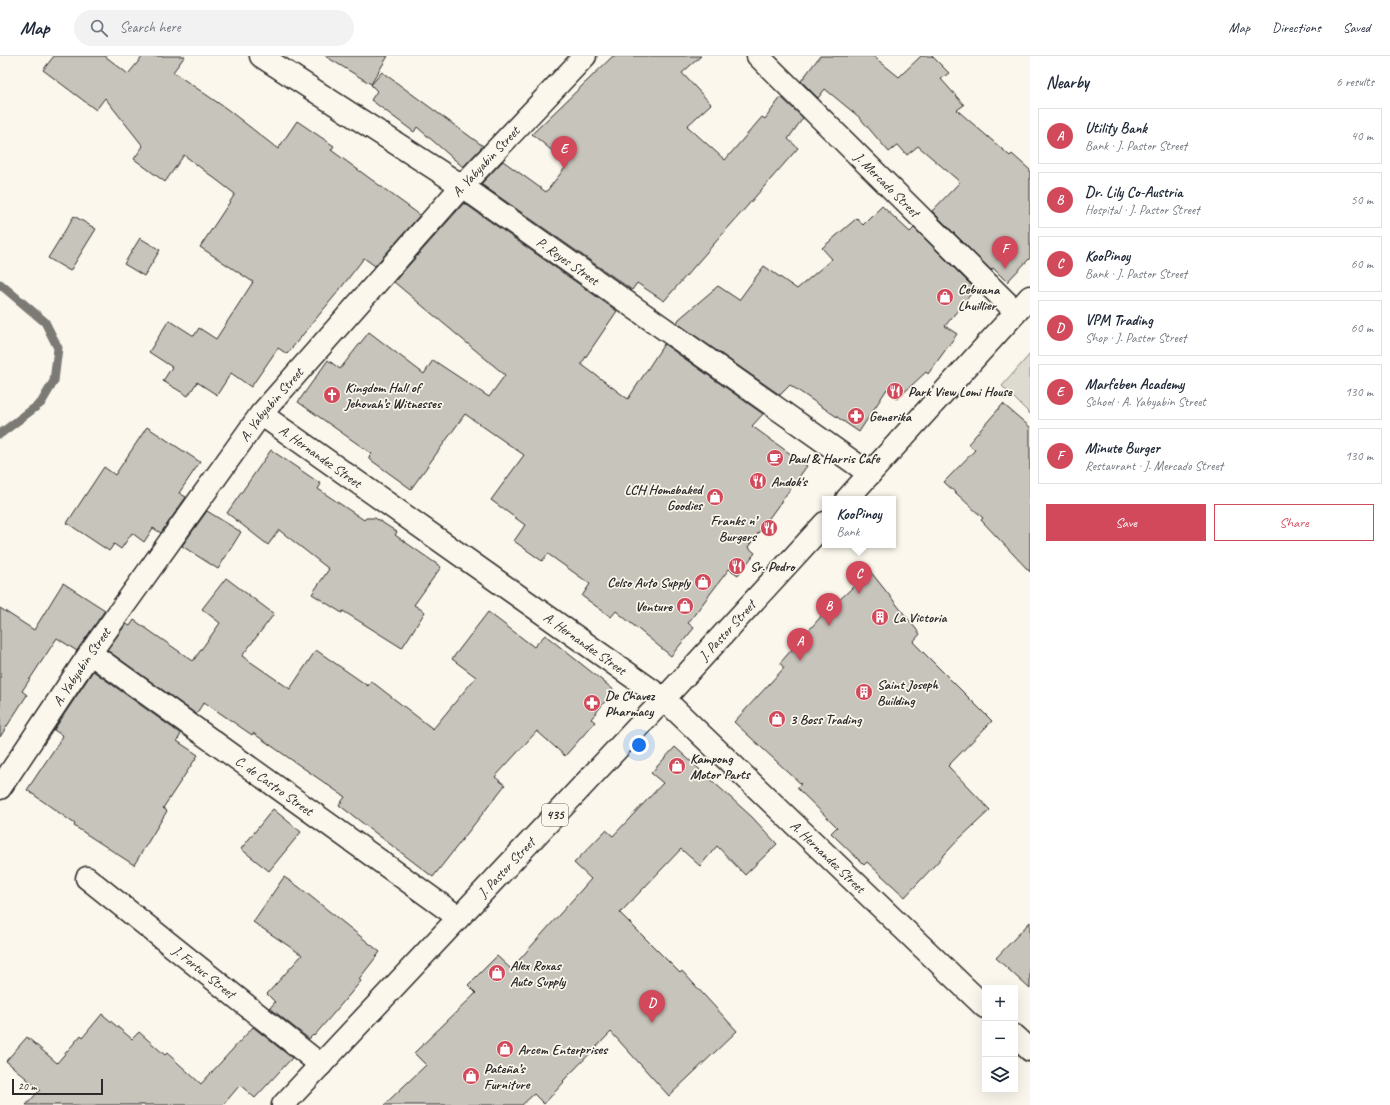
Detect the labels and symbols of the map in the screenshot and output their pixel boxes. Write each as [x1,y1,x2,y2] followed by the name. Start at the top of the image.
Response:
[448,122,524,200] street label: A. Yabyabin Street
[551,136,577,169] pin: E
[850,147,925,222] street label: J. Mercado Street
[533,233,603,289] street label: P. Reyes Street
[992,236,1018,269] pin: F
[958,281,1001,314] place label: Cebuana Lhuillier
[935,287,955,307] shop icon: Cebuana Lhuillier
[236,363,307,444] street label: A. Yabyabin Street
[344,379,443,412] place label: Kingdom Hall of Jehovah’s Witnesses
[885,381,905,401] restaurant icon: Park View Lomi House
[908,383,1013,400] place label: Park View Lomi House
[322,385,342,405] church icon: Kingdom Hall of Jehovah’s Witnesses
[846,406,866,426] pharmacy icon: Generika
[869,408,913,425] place label: Generika
[276,421,366,492] street label: A. Hernandez Street
[765,448,785,468] cafe icon: Paul & Harris Cafe
[788,450,881,467] place label: Paul & Harris Cafe
[748,471,768,491] restaurant icon: Andok's
[771,473,809,490] place label: Andok's
[625,481,704,514] place label: LCH Homebaked Goodies
[705,487,725,507] shop icon: LCH Homebaked Goodies
[710,512,759,545] place label: Franks n’ Burgers
[759,518,779,538] restaurant icon: Franks n’ Burgers
[727,556,747,576] restaurant icon: Sr. Pedro
[750,558,797,575] place label: Sr. Pedro
[846,561,872,594] pin: C
[693,572,713,592] shop icon: Celso Auto Supply
[607,574,691,591] place label: Celso Auto Supply
[816,593,842,626] pin: B
[694,595,760,665] street label: J. Pastor Street
[675,596,695,616] shop icon: Venture
[635,598,673,615] place label: Venture
[870,607,890,627] building icon: La Victoria
[541,608,631,679] street label: A. Hernandez Street
[893,609,948,626] place label: La Victoria
[49,623,115,709] street label: A. Yabyabin Street
[787,628,813,661] pin: A
[877,676,939,709] place label: Saint Joseph Building
[854,682,874,702] building icon: Saint Joseph Building
[605,687,656,720] place label: De Chavez Pharmacy
[582,693,602,713] pharmacy icon: De Chavez Pharmacy
[767,709,787,729] shop icon: 3 Boss Trading
[790,711,862,728] place label: 3 Boss Trading
[629,735,649,755] your location
[690,750,752,783] place label: Kampong Motor Parts
[232,752,318,820] street label: C. de Castro Street
[667,756,687,776] shop icon: Kampong Motor Parts
[542,804,568,826] road number: 435
[787,817,870,897] street label: A. Hernandez Street
[473,832,540,901] street label: J. Pastor Street
[169,941,241,1003] street label: J. Fortus Street
[510,957,566,990] place label: Alex Roxas Auto Supply
[487,963,507,983] shop icon: Alex Roxas Auto Supply
[639,990,665,1023] pin: D
[495,1039,515,1059] shop icon: Arcem Enterprises
[518,1041,609,1058] place label: Arcem Enterprises
[484,1060,531,1093] place label: Pateña’s Furniture
[461,1066,481,1086] shop icon: Pateña’s Furniture
[12,1077,103,1096] scale bar

